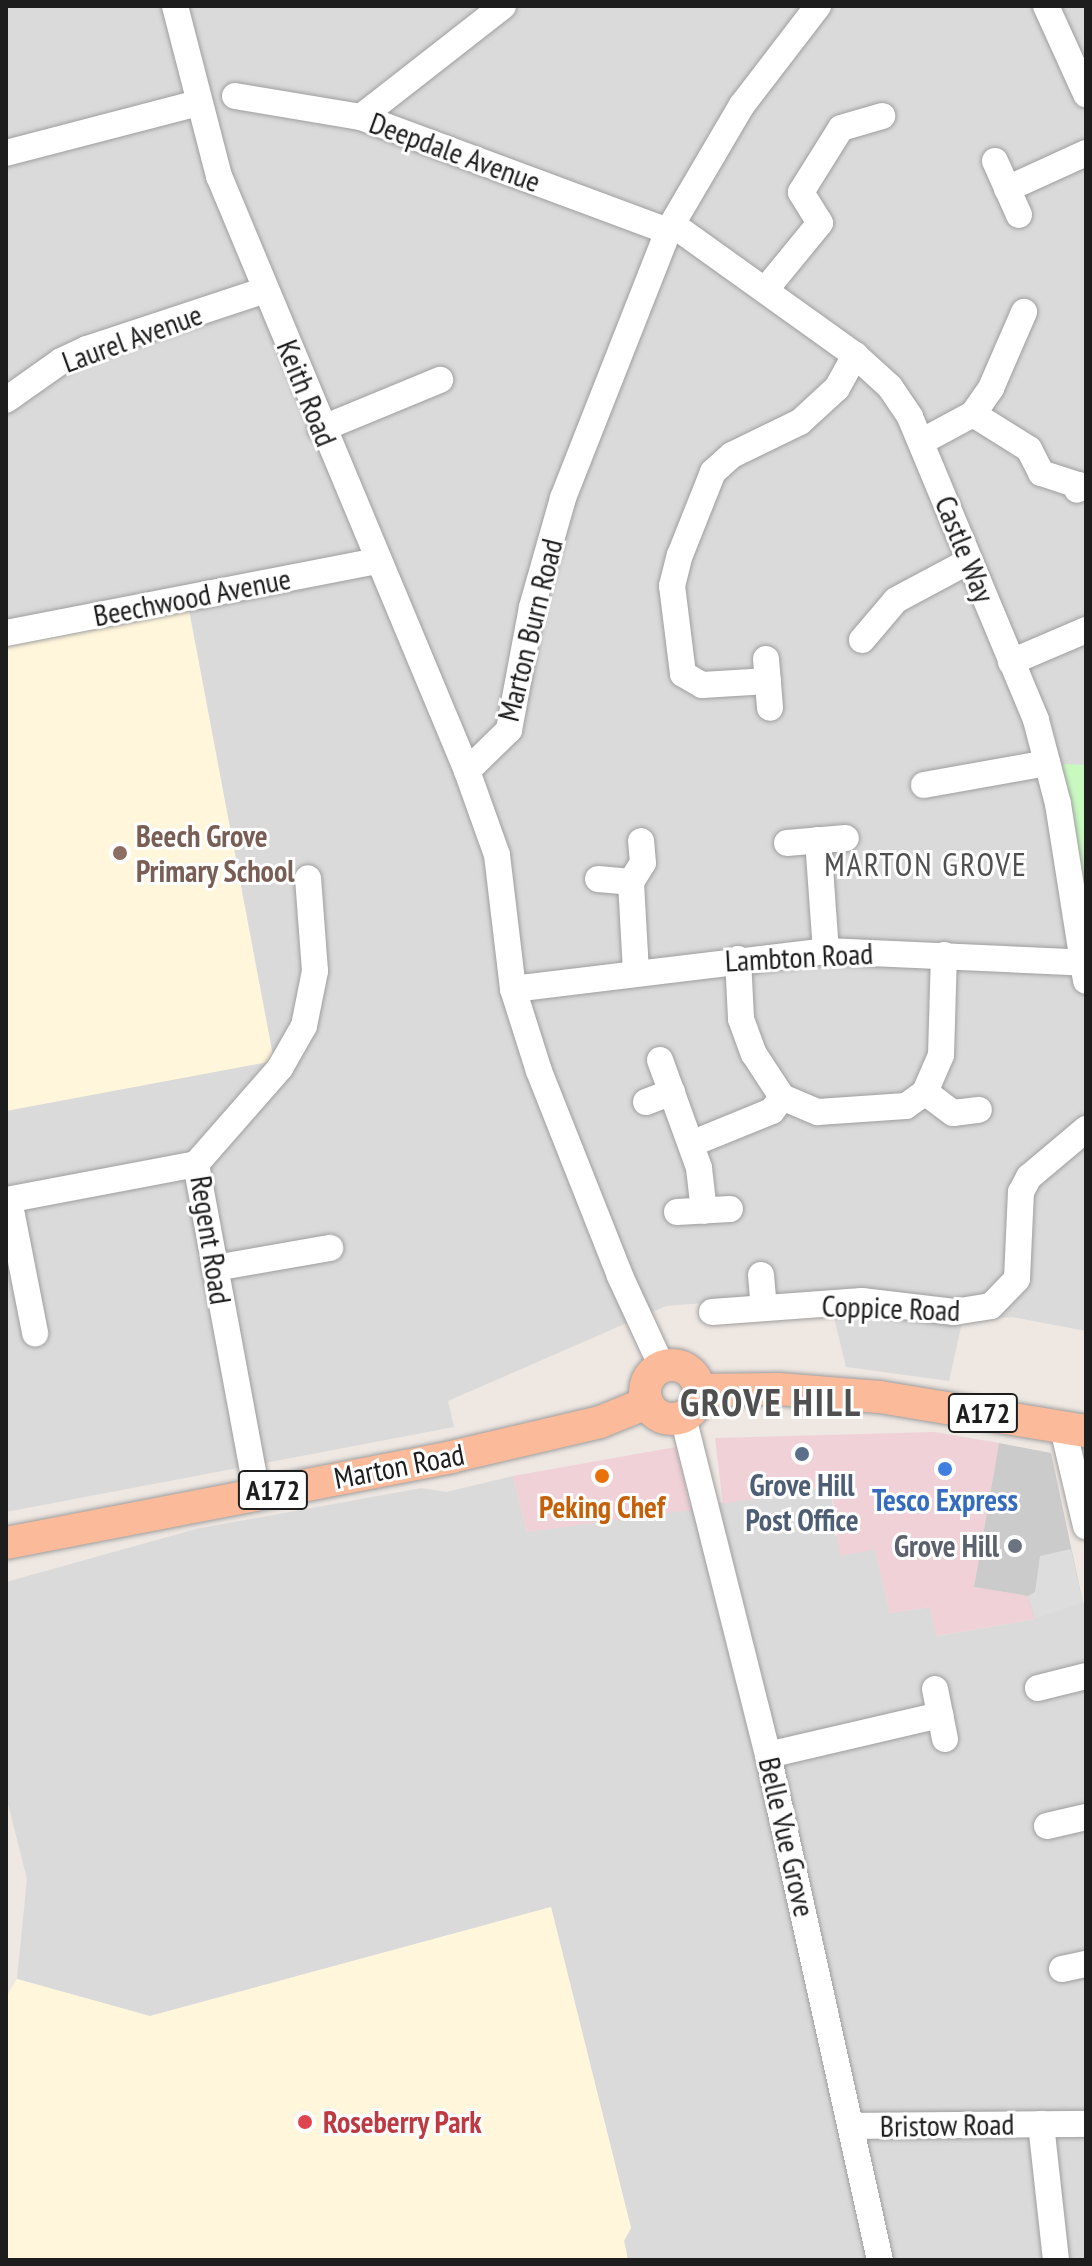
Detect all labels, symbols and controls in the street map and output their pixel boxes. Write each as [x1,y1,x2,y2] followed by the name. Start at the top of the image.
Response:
[364,104,546,200] street label: Deepdale Avenue
[57,296,207,380] street label: Laurel Avenue
[269,335,345,451] street label: Keith Road
[927,490,1003,608] street label: Castle Way
[490,535,570,725] street label: Marton Burn Road
[90,560,294,634] street label: Beechwood Avenue
[136,818,296,888] place label: Beech Grove Primary School
[111,844,129,862] marker: Beech Grove Primary School
[824,845,1028,883] district label: MARTON GROVE
[724,935,874,979] street label: Lambton Road
[183,1173,239,1307] street label: Regent Road
[821,1288,961,1328] street label: Coppice Road
[680,1379,862,1425] district label: GROVE HILL
[947,1389,1019,1437] road number: A172
[331,1436,467,1496] street label: Marton Road
[793,1445,811,1463] marker: Grove Hill Post Office
[936,1460,954,1478] marker: Tesco Express
[237,1466,309,1514] road number: A172
[593,1467,611,1485] marker: Peking Chef
[745,1467,859,1538] place label: Grove Hill Post Office
[872,1482,1018,1518] place label: Tesco Express
[539,1489,665,1525] place label: Peking Chef
[894,1528,999,1564] place label: Grove Hill
[1006,1537,1024,1555] marker: Grove Hill
[751,1753,823,1921] street label: Belle Vue Grove
[323,2104,483,2140] place label: Roseberry Park
[879,2106,1015,2144] street label: Bristow Road
[294,2111,316,2133] marker: Roseberry Park

